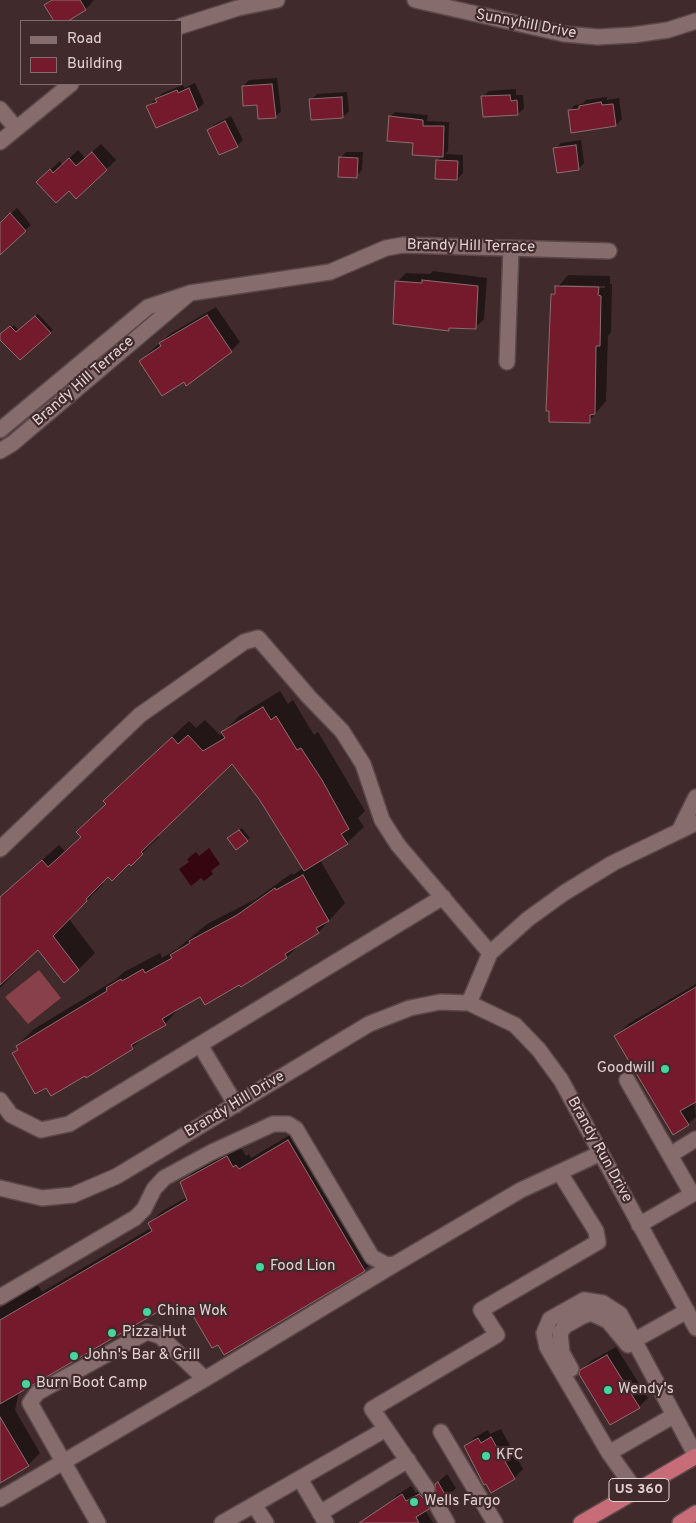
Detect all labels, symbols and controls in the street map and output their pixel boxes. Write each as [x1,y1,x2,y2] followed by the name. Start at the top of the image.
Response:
[474,6,578,44] street label: Sunnyhill Drive
[20,20,182,85] legend
[67,30,102,49] text: Road
[67,55,122,74] text: Building
[407,237,535,257] street label: Brandy Hill Terrace
[30,333,138,431] street label: Brandy Hill Terrace
[597,1060,655,1078] place label: Goodwill
[659,1063,671,1075] marker: Goodwill
[182,1068,288,1142] street label: Brandy Hill Drive
[563,1094,635,1206] street label: Brandy Run Drive
[270,1258,335,1276] place label: Food Lion
[254,1261,266,1273] marker: Food Lion
[157,1303,228,1321] place label: China Wok
[141,1306,153,1318] marker: China Wok
[122,1324,186,1342] place label: Pizza Hut
[106,1327,118,1339] marker: Pizza Hut
[84,1347,200,1365] place label: John's Bar & Grill
[68,1350,80,1362] marker: John's Bar & Grill
[36,1375,147,1393] place label: Burn Boot Camp
[20,1378,32,1390] marker: Burn Boot Camp
[618,1381,674,1399] place label: Wendy's
[602,1384,614,1396] marker: Wendy's
[496,1447,524,1465] place label: KFC
[480,1450,492,1462] marker: KFC
[609,1478,669,1502] road number: US 360
[424,1493,500,1511] place label: Wells Fargo
[408,1496,420,1508] marker: Wells Fargo

